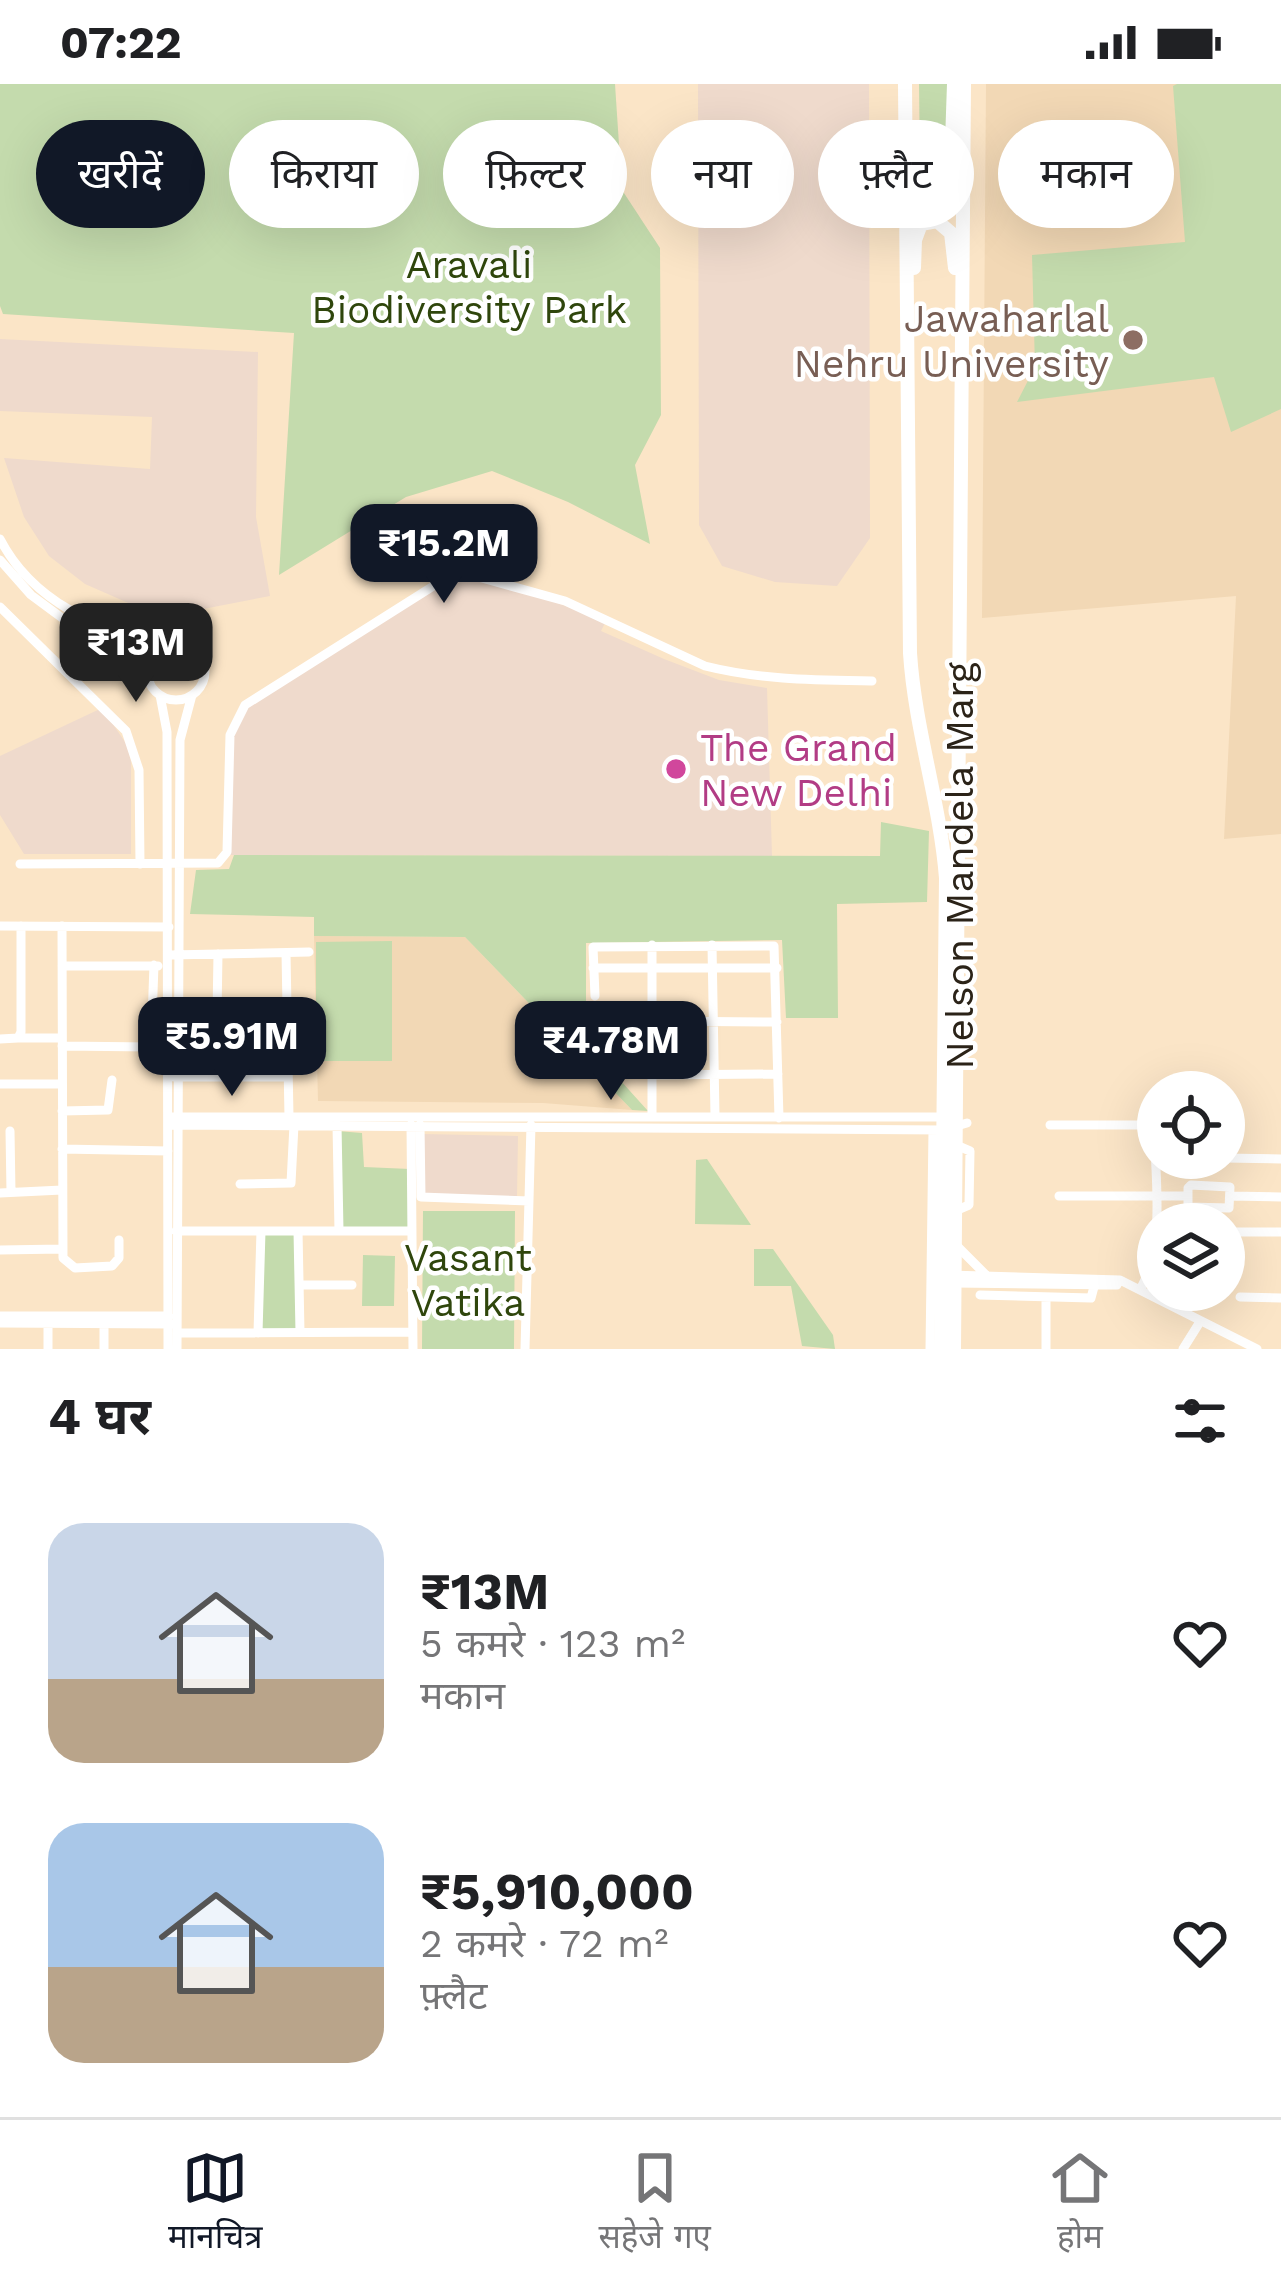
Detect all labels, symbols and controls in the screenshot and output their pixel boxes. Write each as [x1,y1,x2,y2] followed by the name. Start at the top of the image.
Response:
[60,16,182,69] text: 07:22
[36,120,205,228] chip: खरीदें
[229,120,419,228] chip: किराया
[443,120,627,228] chip: फ़िल्टर
[651,120,794,228] chip: नया
[818,120,974,228] chip: फ़्लैट
[998,120,1174,228] chip: मकान
[311,242,627,332] park label: Aravali Biodiversity Park
[794,296,1109,386] place label: Jawaharlal Nehru University
[1120,327,1146,353] marker: Jawaharlal Nehru University
[346,504,542,606] pin: ₹15.2M
[377,520,511,565] text: ₹15.2M
[65,603,207,705] pin: ₹13M
[87,619,185,664] text: ₹13M
[937,662,982,1070] street label: Nelson Mandela Marg
[700,725,897,815] place label: The Grand New Delhi
[663,756,689,782] marker: The Grand New Delhi
[134,997,330,1099] pin: ₹5.91M
[513,1001,709,1103] pin: ₹4.78M
[165,1013,299,1058] text: ₹5.91M
[542,1017,680,1062] text: ₹4.78M
[1137,1071,1245,1311] map controls
[1137,1071,1245,1179] button: locate
[1137,1203,1245,1311] button: layers
[404,1235,532,1325] park label: Vasant Vatika
[48,1387,151,1446] text: 4 घर
[1167,1388,1233,1454] icon: filters
[420,1562,549,1621] text: ₹13M
[144,1571,288,1715] icon: home
[1167,1610,1233,1676] icon: heart
[420,1621,685,1666] text: 5 कमरे · 123 m²
[420,1673,505,1718] text: मकान
[420,1862,694,1921] text: ₹5,910,000
[144,1871,288,2015] icon: home
[1167,1910,1233,1976] icon: heart
[420,1921,668,1966] text: 2 कमरे · 72 m²
[420,1973,487,2018] text: फ़्लैट
[168,2145,262,2261] tab: मानचित्र
[598,2145,711,2261] tab: सहेजे गए
[1047,2145,1113,2261] tab: होम

